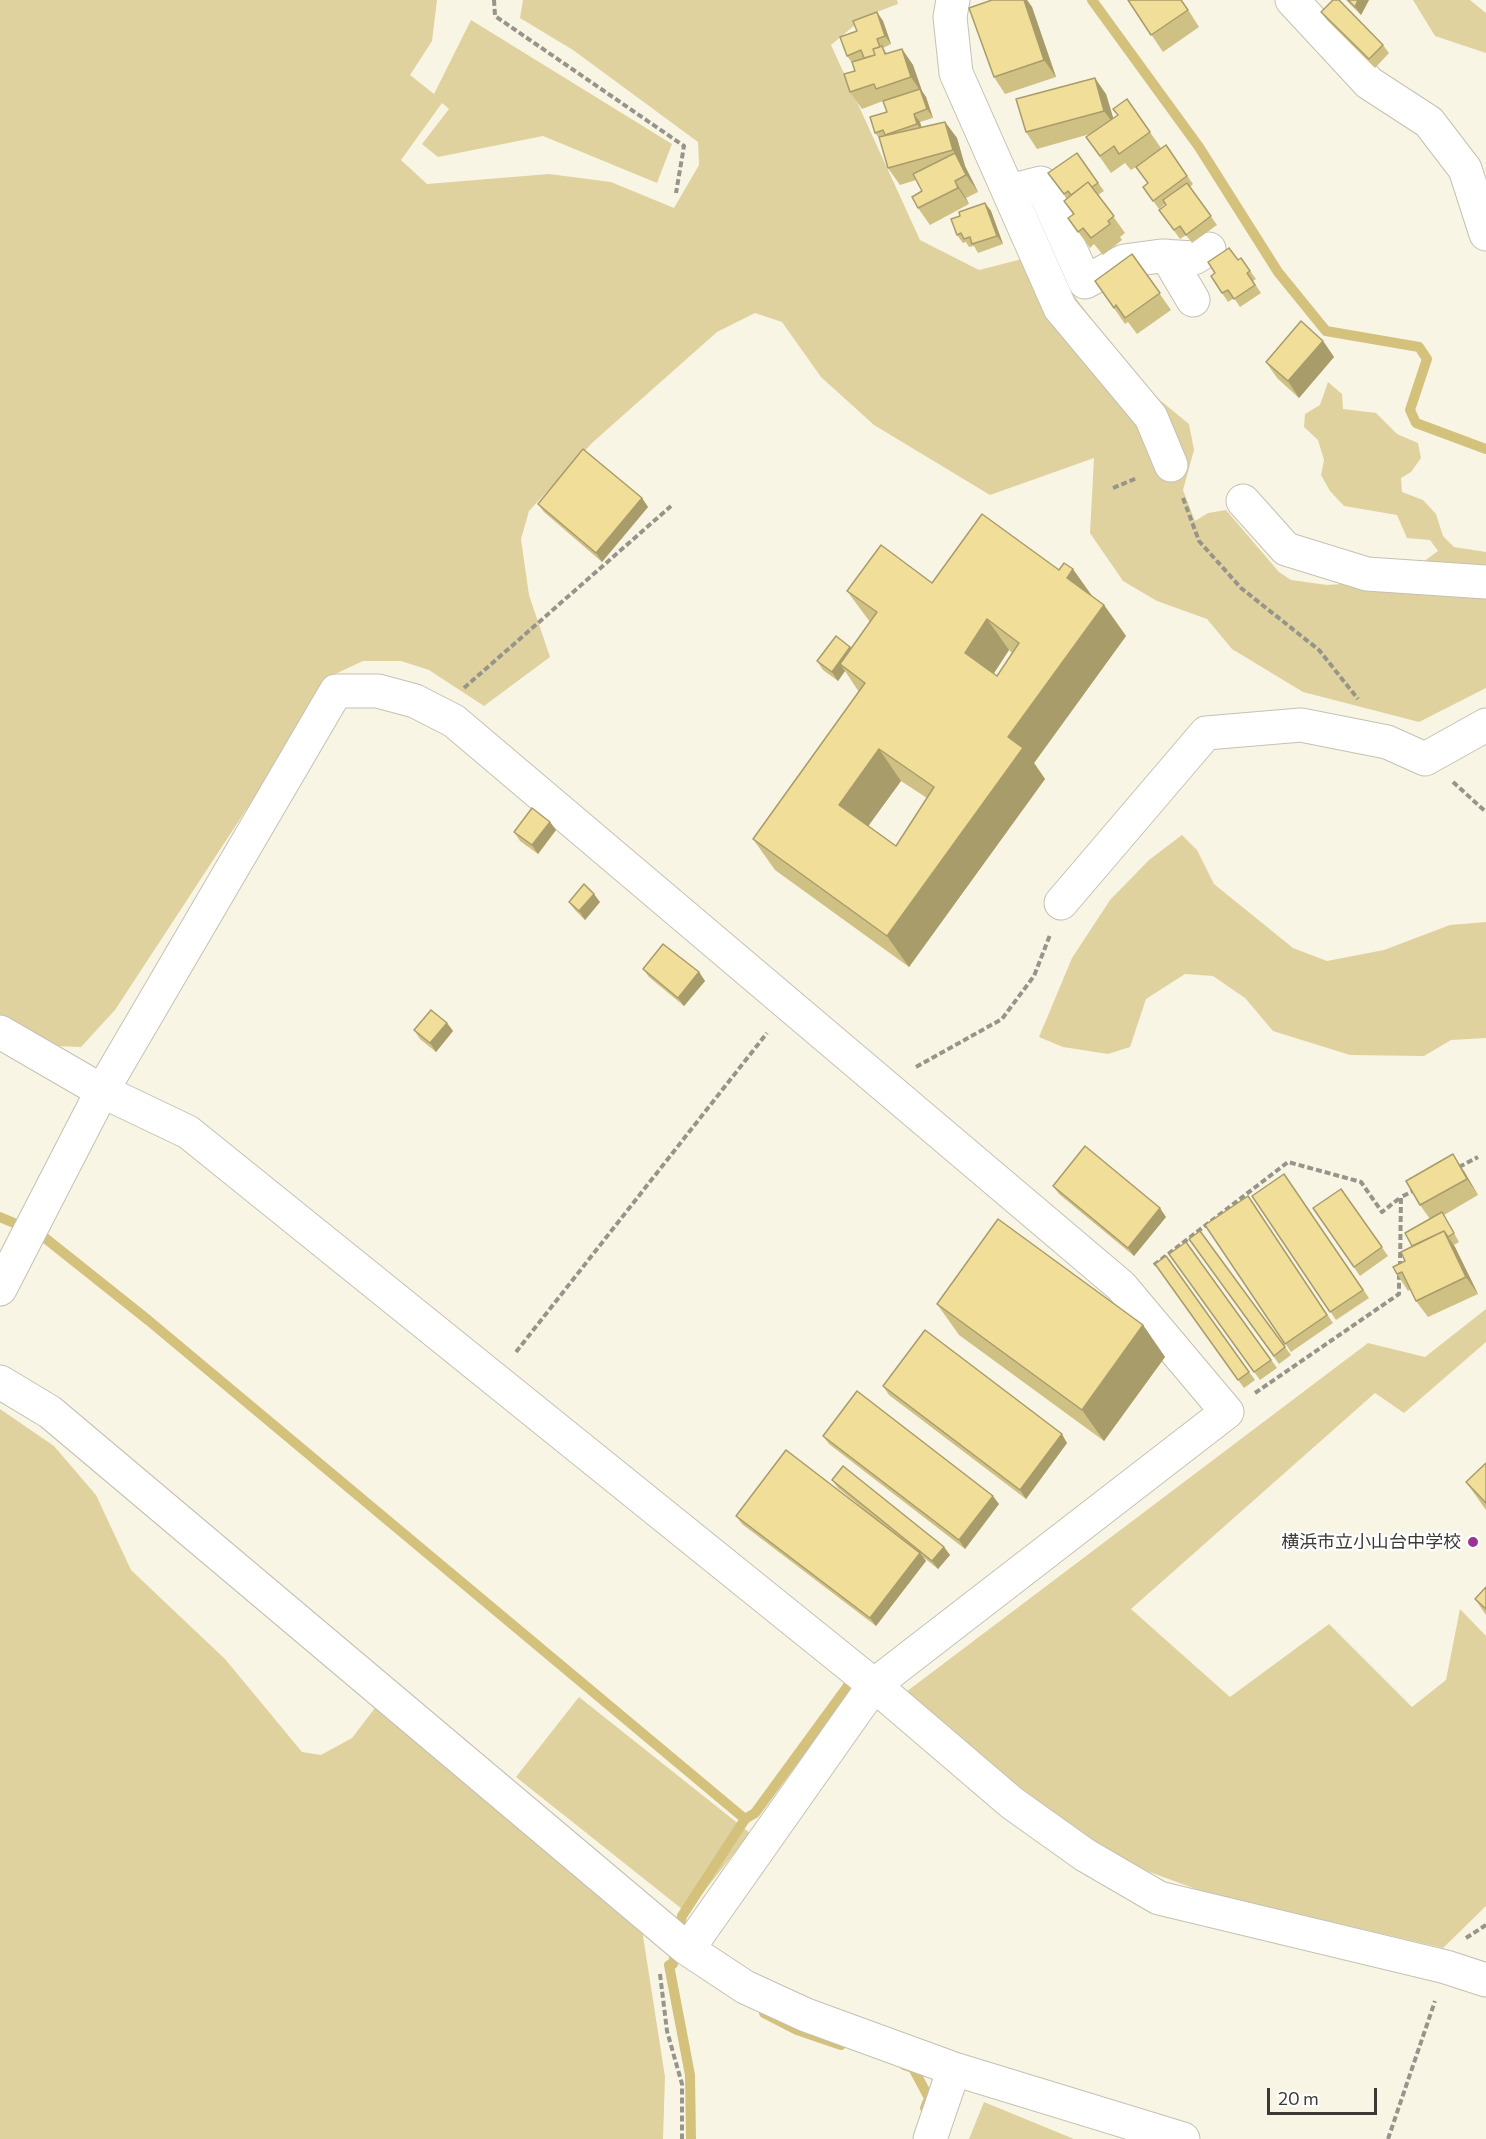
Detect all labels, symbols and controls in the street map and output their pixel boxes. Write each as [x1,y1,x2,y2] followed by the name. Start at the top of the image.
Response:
[1281,1531,1461,1553] place label: 横浜市立小山台中学校
[1466,1535,1480,1549] marker: 横浜市立小山台中学校
[1270,2076,1380,2114] scale bar
[1278,2087,1319,2109] text: 20 m

